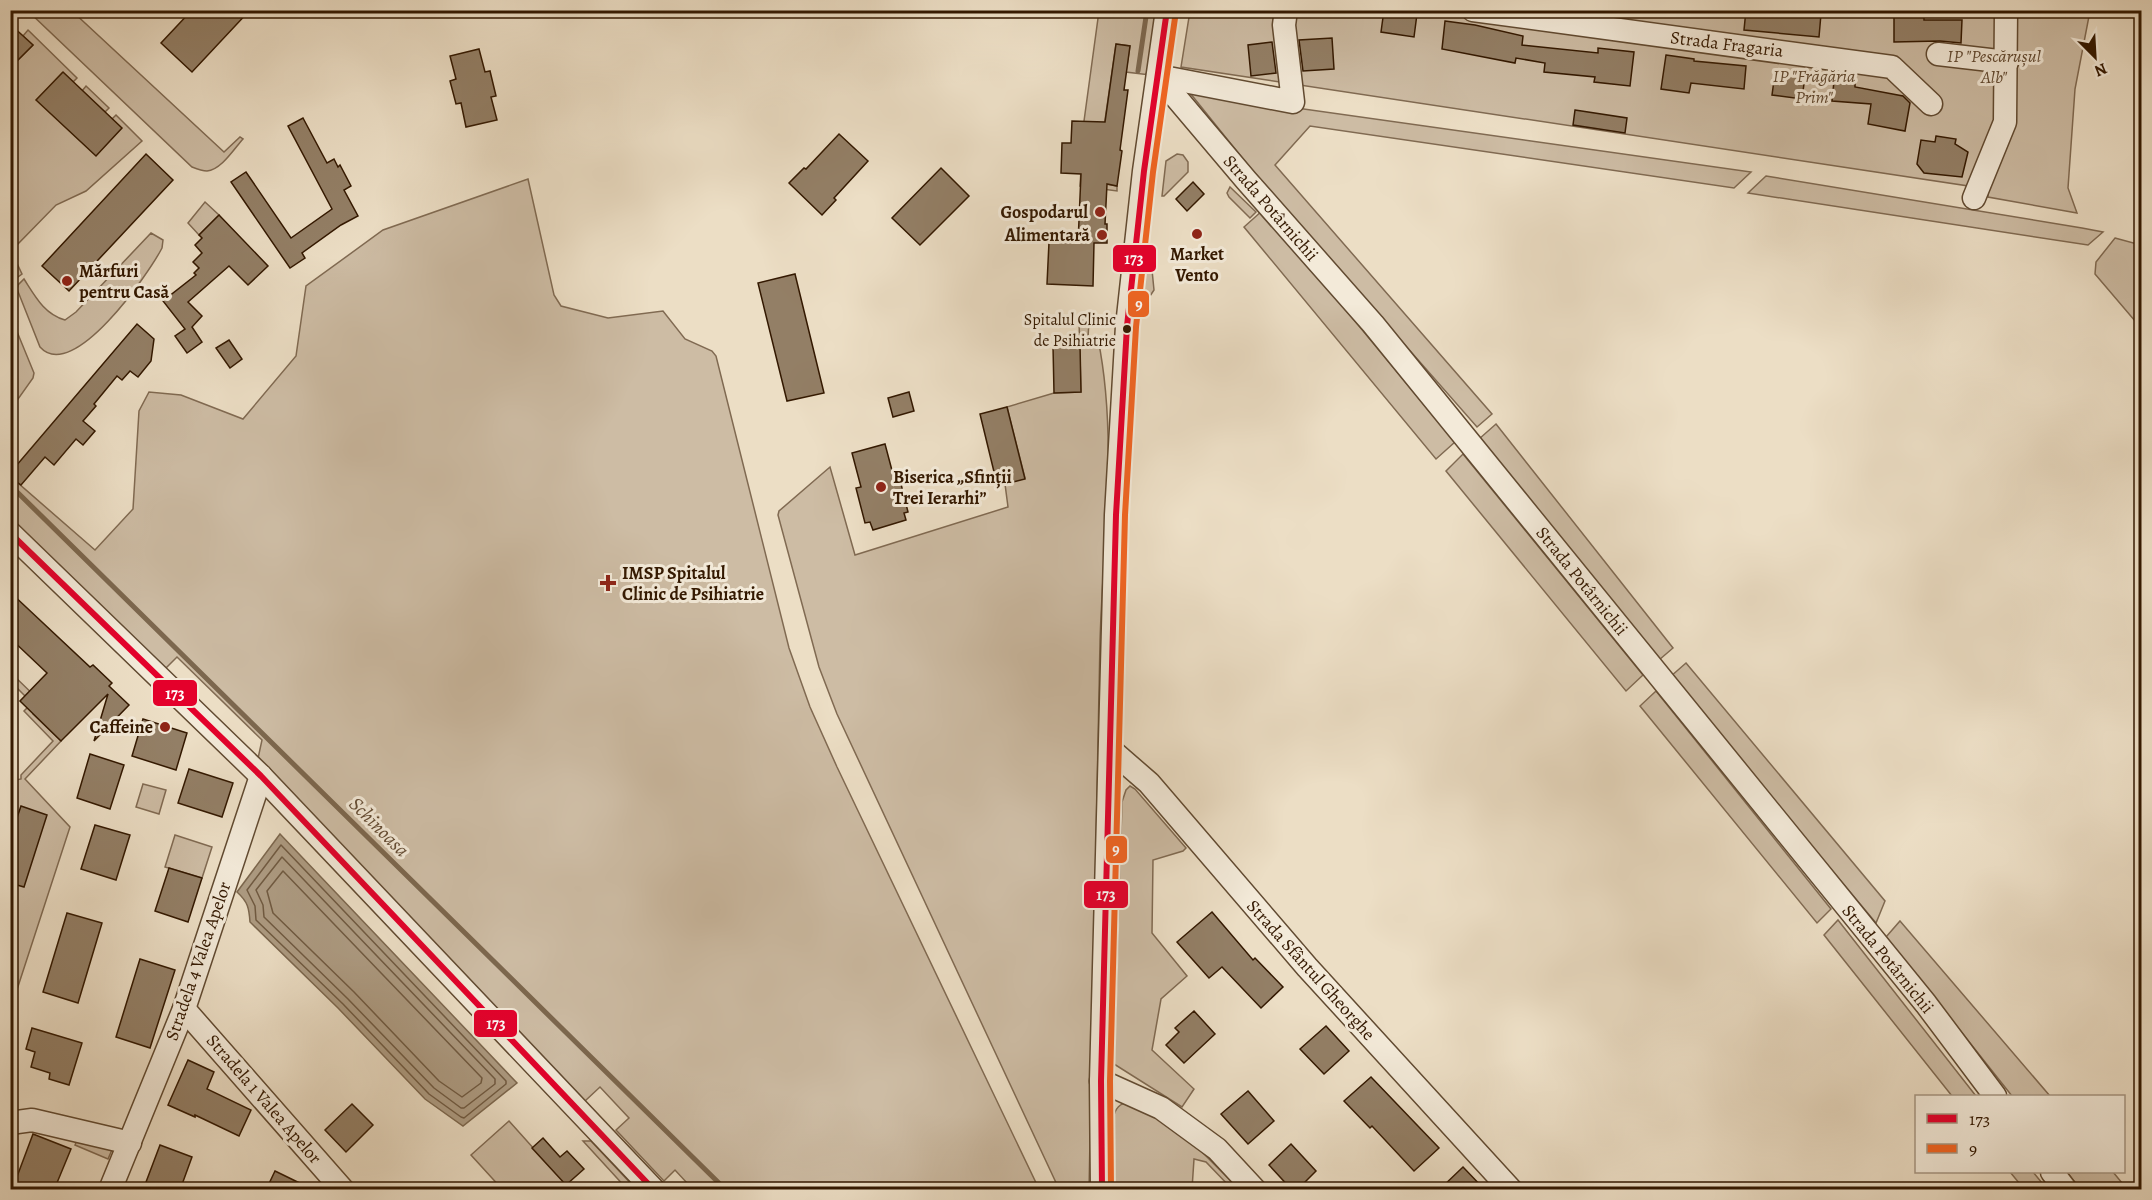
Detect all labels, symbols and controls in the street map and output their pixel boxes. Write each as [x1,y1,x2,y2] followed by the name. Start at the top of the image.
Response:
[1669,25,1785,63] street label: Strada Fragaria
[2065,27,2125,87] north arrow
[1947,44,2041,89] park label: IP "Pescărușul Alb"
[2091,57,2110,82] text: N
[1773,64,1855,109] park label: IP "Frăgăria Prim"
[1218,150,1324,266] street label: Strada Potârnichii
[1001,200,1088,224] place label: Gospodarul
[1093,205,1107,219] marker: Gospodarul
[1004,223,1090,247] place label: Alimentară
[1190,227,1204,241] marker: Market Vento
[1095,228,1109,242] marker: Alimentară
[1170,242,1224,287] place label: Market Vento
[1112,244,1157,273] line badge: 173
[1124,248,1144,270] text: 173
[79,259,170,304] place label: Mărfuri pentru Casă
[60,274,74,288] marker: Mărfuri pentru Casă
[1127,290,1150,318] line badge: 9
[1135,294,1143,316] text: 9
[1024,309,1116,352] place label: Spitalul Clinic de Psihiatrie
[1121,323,1133,335] marker: Spitalul Clinic de Psihiatrie
[893,465,1012,510] place label: Biserica „Sfinții Trei Ierarhi”
[874,480,888,494] marker: Biserica „Sfinții Trei Ierarhi”
[1531,521,1633,641] street label: Strada Potârnichii
[622,561,764,606] place label: IMSP Spitalul Clinic de Psihiatrie
[599,574,617,592] marker: IMSP Spitalul Clinic de Psihiatrie
[152,679,198,707] line badge: 173
[165,683,185,705] text: 173
[89,715,153,739] place label: Caffeine
[158,720,172,734] marker: Caffeine
[343,791,415,863] water label: Schinoasa
[1105,835,1128,864] line badge: 9
[1112,839,1120,861] text: 9
[160,878,237,1044] street label: Stradela 4 Valea Apelor
[1083,880,1129,909] line badge: 173
[1096,884,1116,906] text: 173
[1241,895,1381,1045] street label: Strada Sfântul Gheorghe
[1837,899,1939,1019] street label: Strada Potârnichii
[473,1009,518,1038] line badge: 173
[486,1013,506,1035] text: 173
[201,1029,327,1169] street label: Stradela 1 Valea Apelor
[1915,1095,2125,1173] legend
[1969,1107,1990,1131] text: 173
[1969,1137,1977,1161] text: 9

